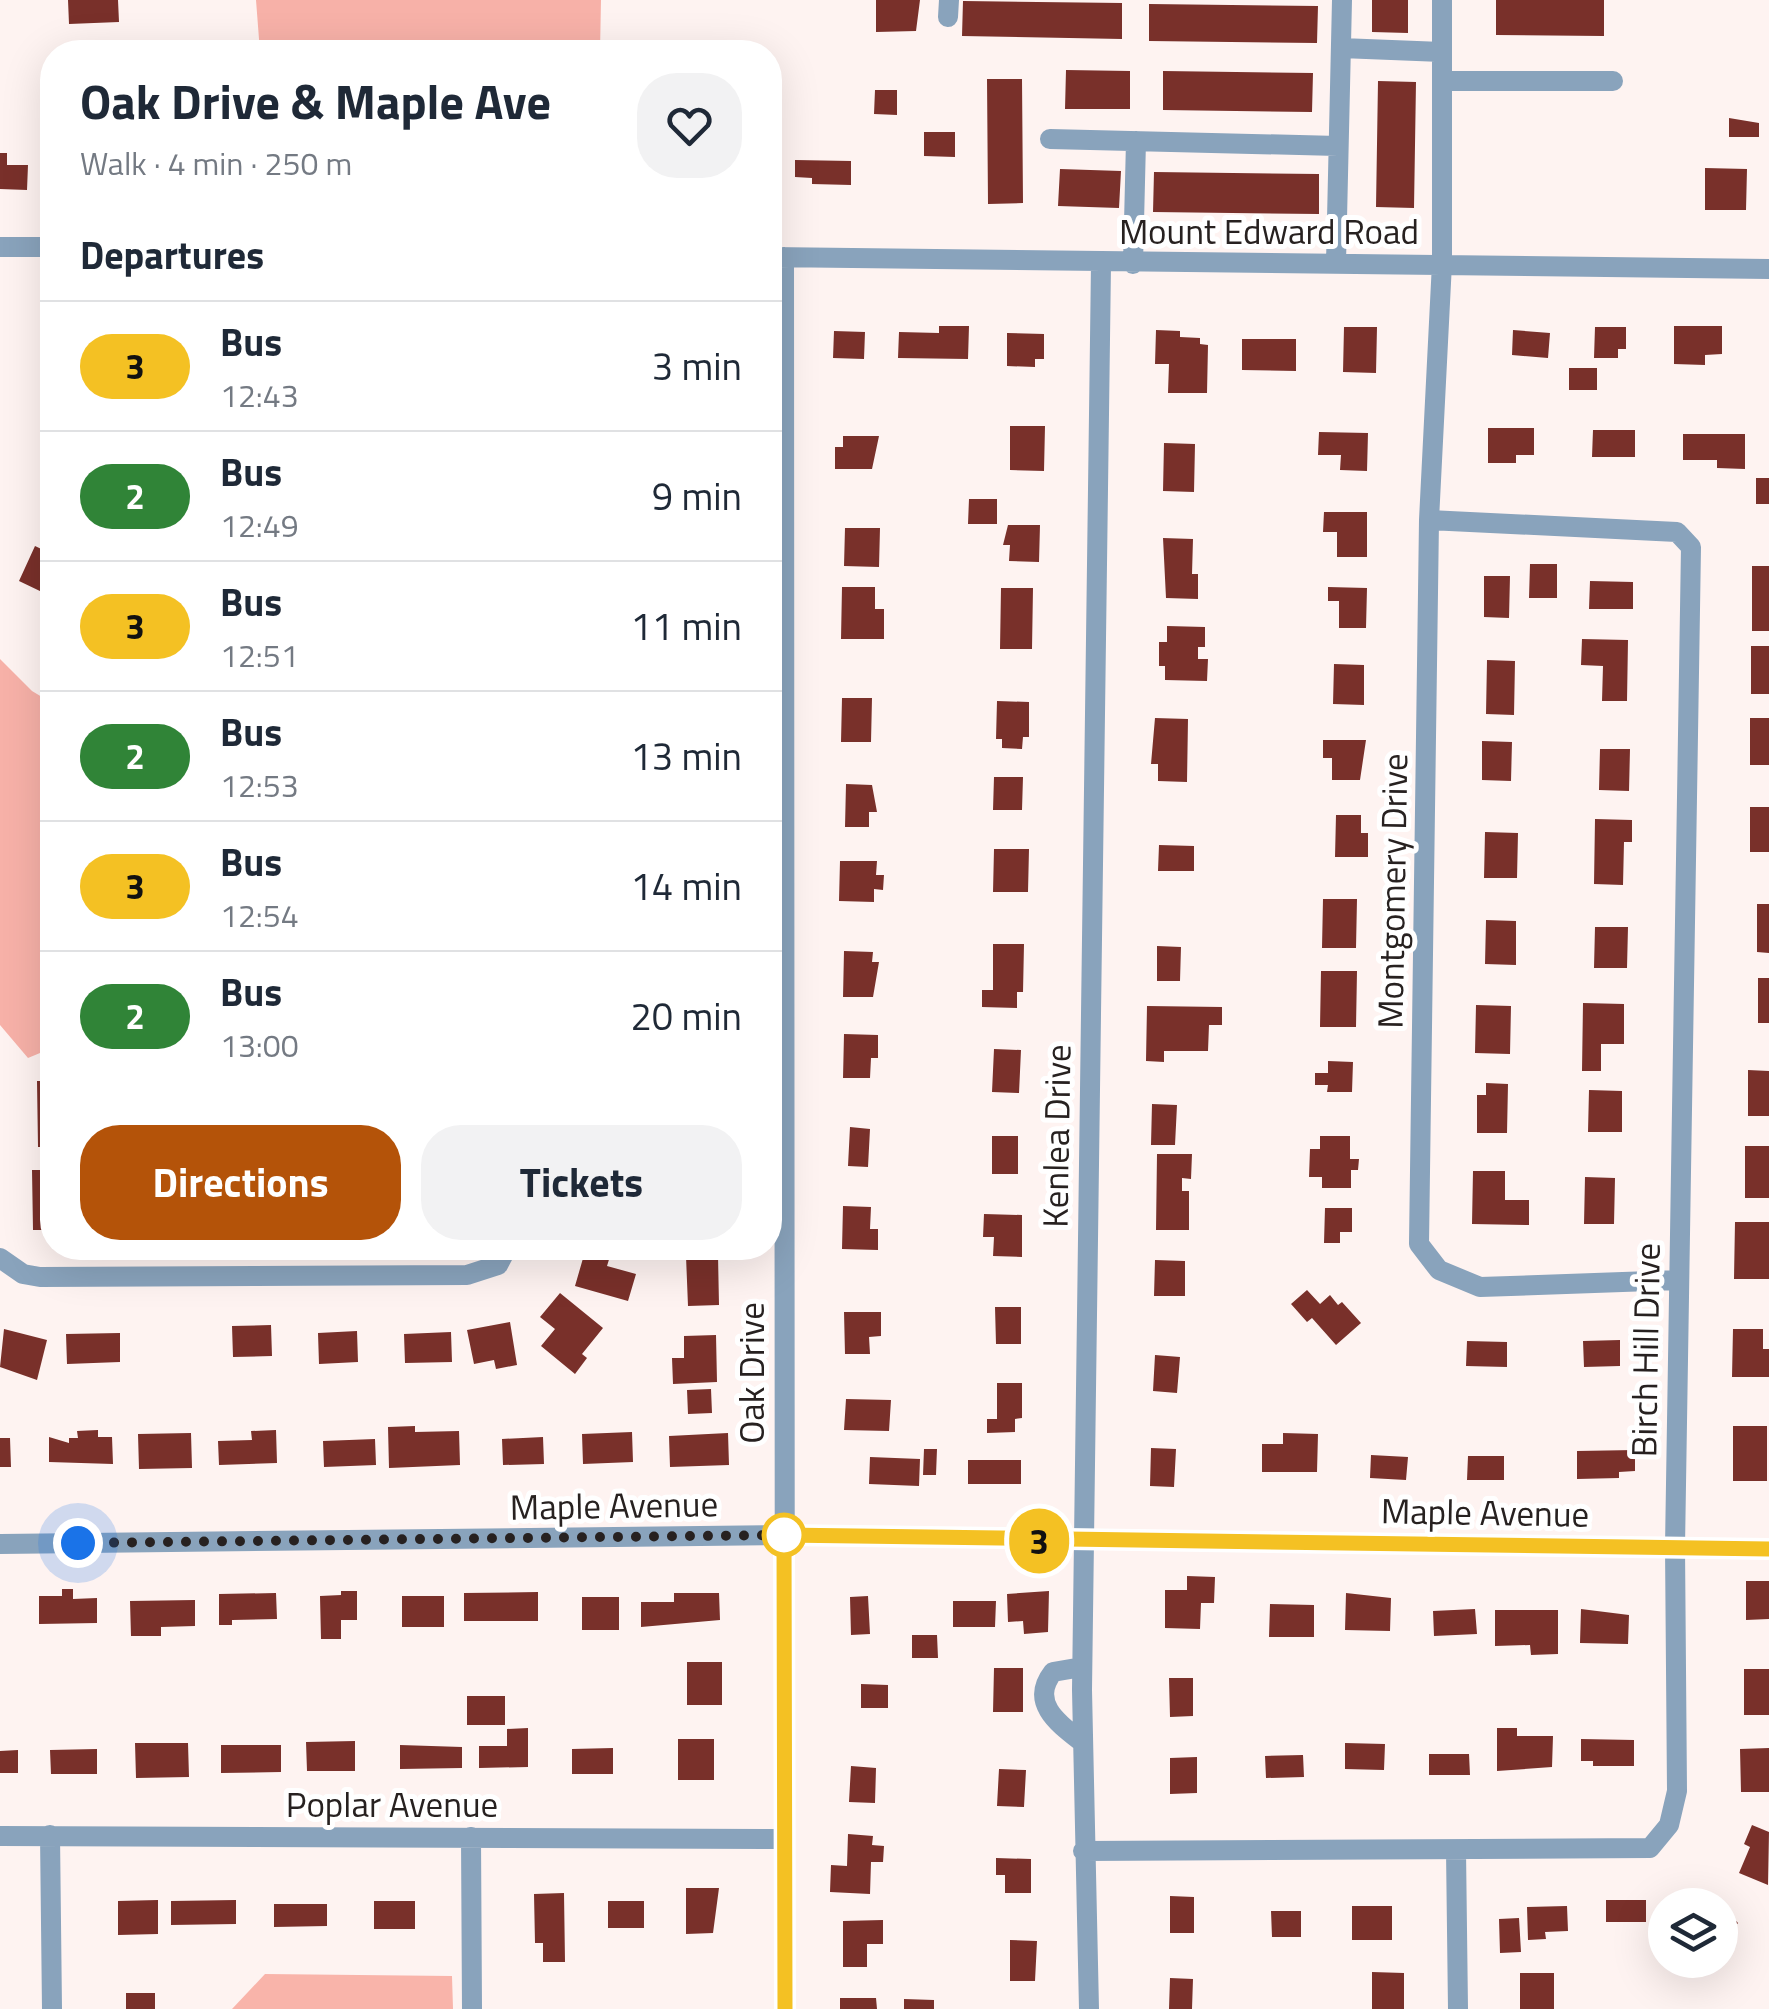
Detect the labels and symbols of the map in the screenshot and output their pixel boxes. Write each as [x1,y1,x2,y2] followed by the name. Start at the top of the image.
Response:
[1119,204,1419,258] street label: Mount Edward Road
[1363,753,1421,1029] street label: Montgomery Drive
[1027,1044,1085,1228] street label: Kenlea Drive
[1616,1242,1674,1458] street label: Birch Hill Drive
[724,1302,778,1444] street label: Oak Drive
[509,1476,719,1534] street label: Maple Avenue
[1380,1483,1590,1541] street label: Maple Avenue
[1006,1508,1072,1574] line badge: 3
[763,1514,805,1556] unlabelled marker
[53,1518,103,1568] your location
[286,1777,498,1831] street label: Poplar Avenue

